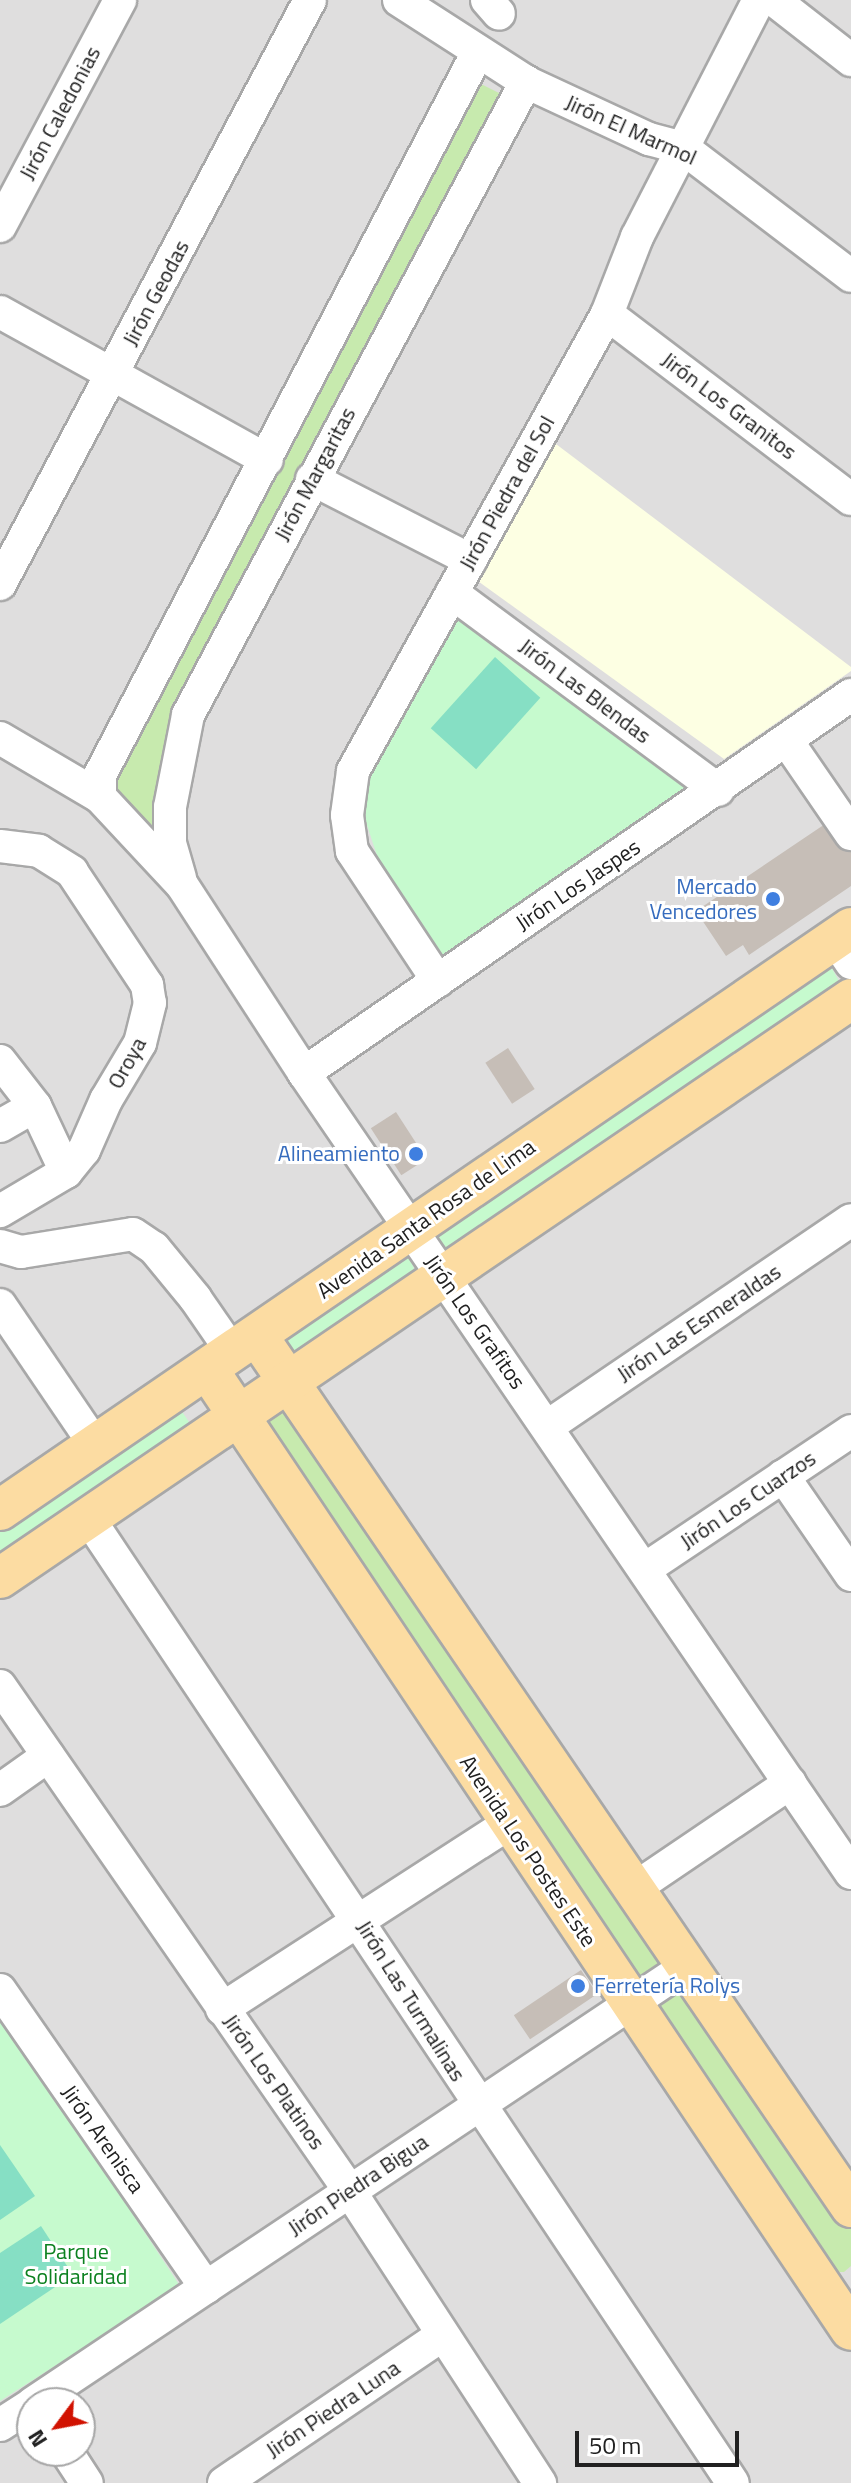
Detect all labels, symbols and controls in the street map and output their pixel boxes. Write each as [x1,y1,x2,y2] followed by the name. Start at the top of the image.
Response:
[14,42,106,184] street label: Jirón Caledonias
[561,89,701,171] street label: Jirón El Marmol
[117,236,195,350] street label: Jirón Geodas
[656,347,802,465] street label: Jirón Los Granitos
[269,403,361,545] street label: Jirón Margaritas
[454,411,560,575] street label: Jirón Piedra del Sol
[514,633,656,749] street label: Jirón Las Blendas
[511,834,645,936] street label: Jirón Los Jaspes
[649,873,757,924] place label: Mercado Vencedores
[764,890,782,908] marker: Mercado Vencedores
[102,1033,152,1093] street label: Oroya
[312,1134,540,1304] street label: Avenida Santa Rosa de Lima
[278,1141,400,1167] place label: Alineamiento
[407,1145,425,1163] marker: Alineamiento
[419,1250,531,1394] street label: Jirón Los Grafitos
[612,1258,786,1388] street label: Jirón Las Esmeraldas
[675,1445,821,1555] street label: Jirón Los Cuarzos
[454,1750,602,1952] street label: Avenida Los Postes Este
[351,1916,471,2086] street label: Jirón Las Turmalinas
[594,1973,740,1999] place label: Ferretería Rolys
[569,1977,587,1995] marker: Ferretería Rolys
[218,2009,330,2155] street label: Jirón Los Platinos
[56,2080,150,2198] street label: Jirón Arenisca
[283,2128,433,2242] street label: Jirón Piedra Bigua
[25,2238,127,2290] park label: Parque Solidaridad
[261,2354,405,2464] street label: Jirón Piedra Luna
[16,2387,96,2467] north arrow
[579,2415,743,2465] scale bar
[19,2423,56,2454] text: N
[589,2427,641,2463] text: 50 m

